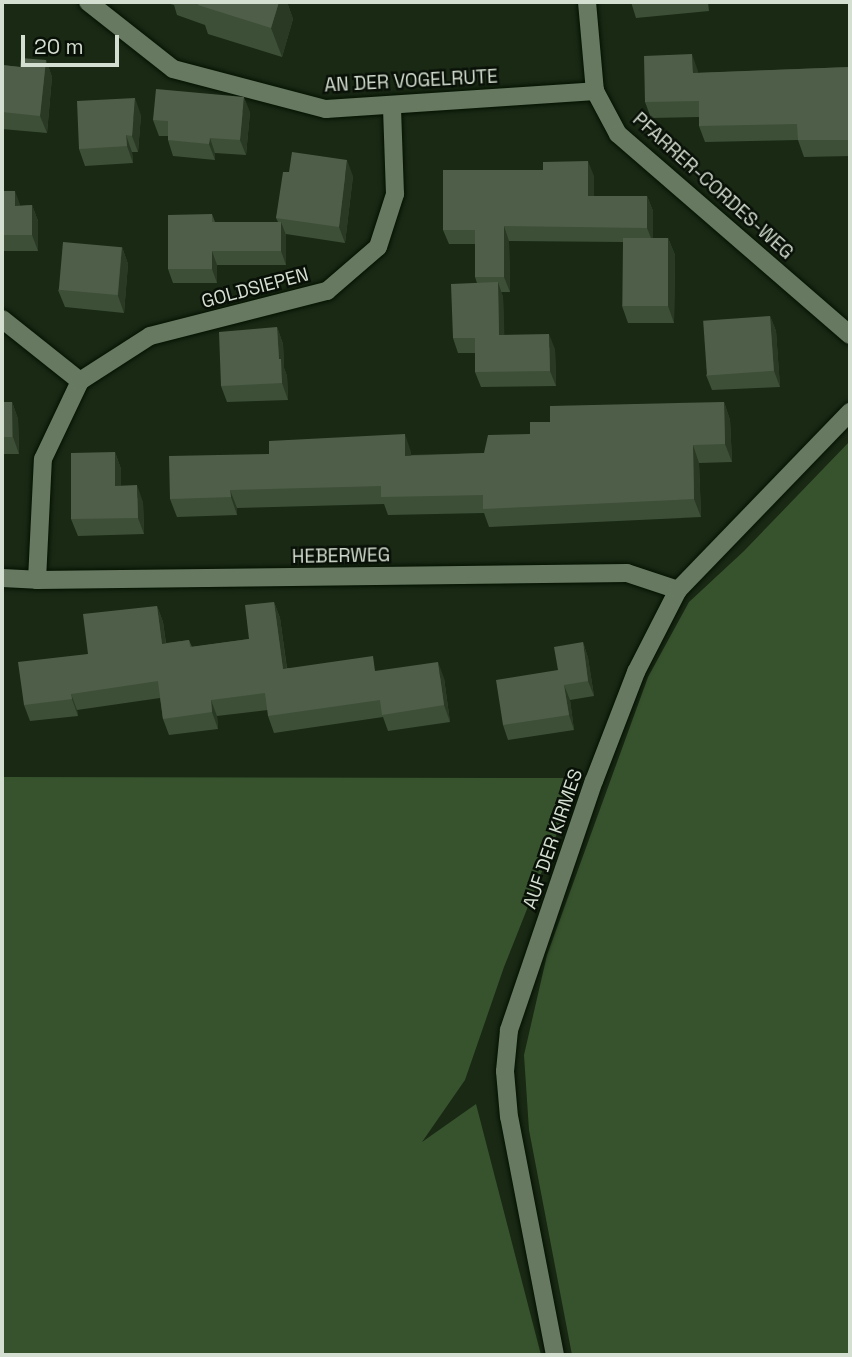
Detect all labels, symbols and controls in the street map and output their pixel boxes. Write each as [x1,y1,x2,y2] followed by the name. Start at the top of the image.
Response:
[24,21,122,65] scale bar
[34,33,84,60] text: 20 m
[324,65,498,97] street label: AN DER VOGELRUTE
[628,108,798,264] street label: PFARRER-CORDES-WEG
[199,263,311,313] street label: GOLDSIEPEN
[292,544,390,568] street label: HEBERWEG
[518,766,588,912] street label: AUF DER KIRMES

